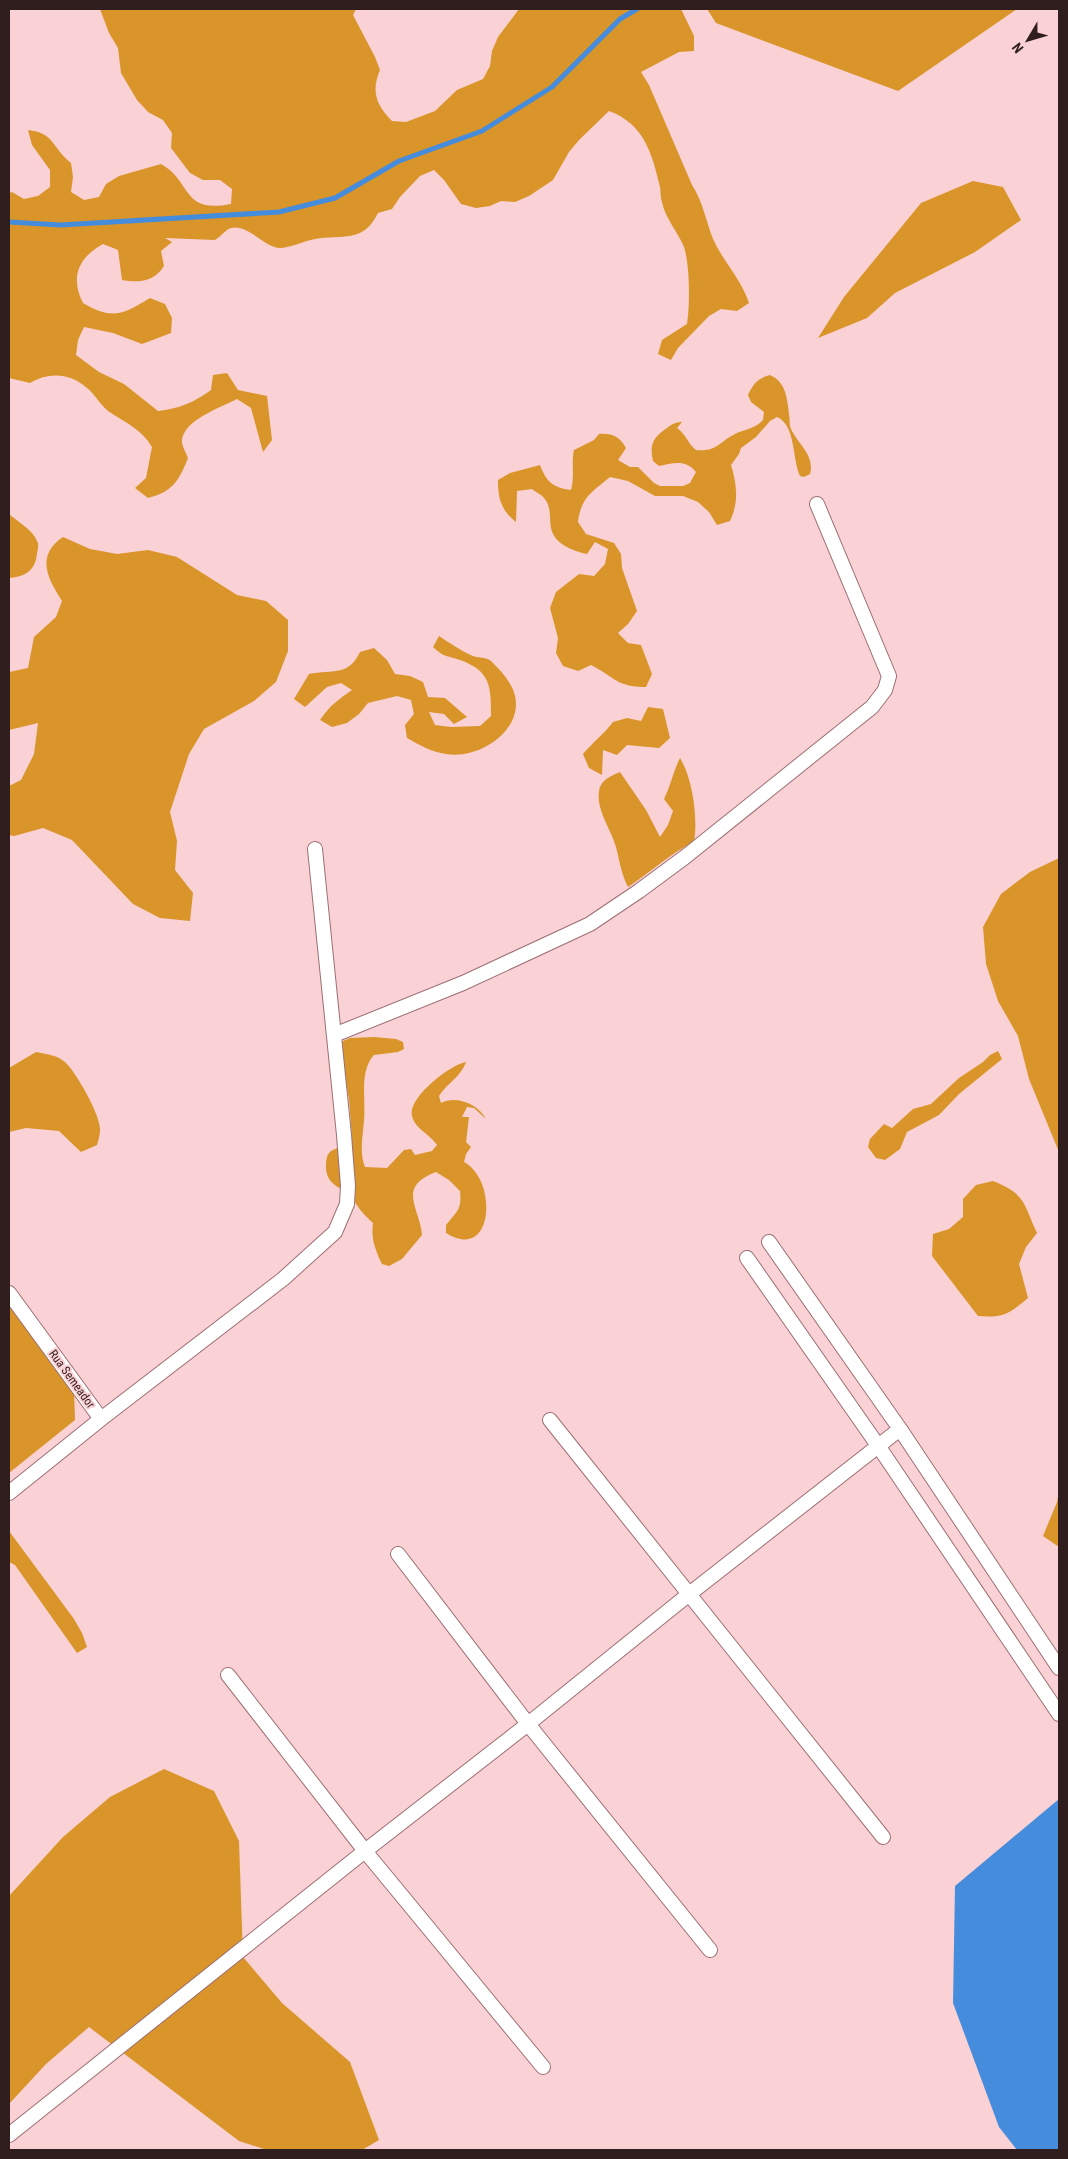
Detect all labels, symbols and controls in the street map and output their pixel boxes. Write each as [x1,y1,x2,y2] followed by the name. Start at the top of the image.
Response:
[1003,15,1053,65] north arrow
[1009,40,1027,56] text: N
[46,1347,98,1411] street label: Rua Semeador

